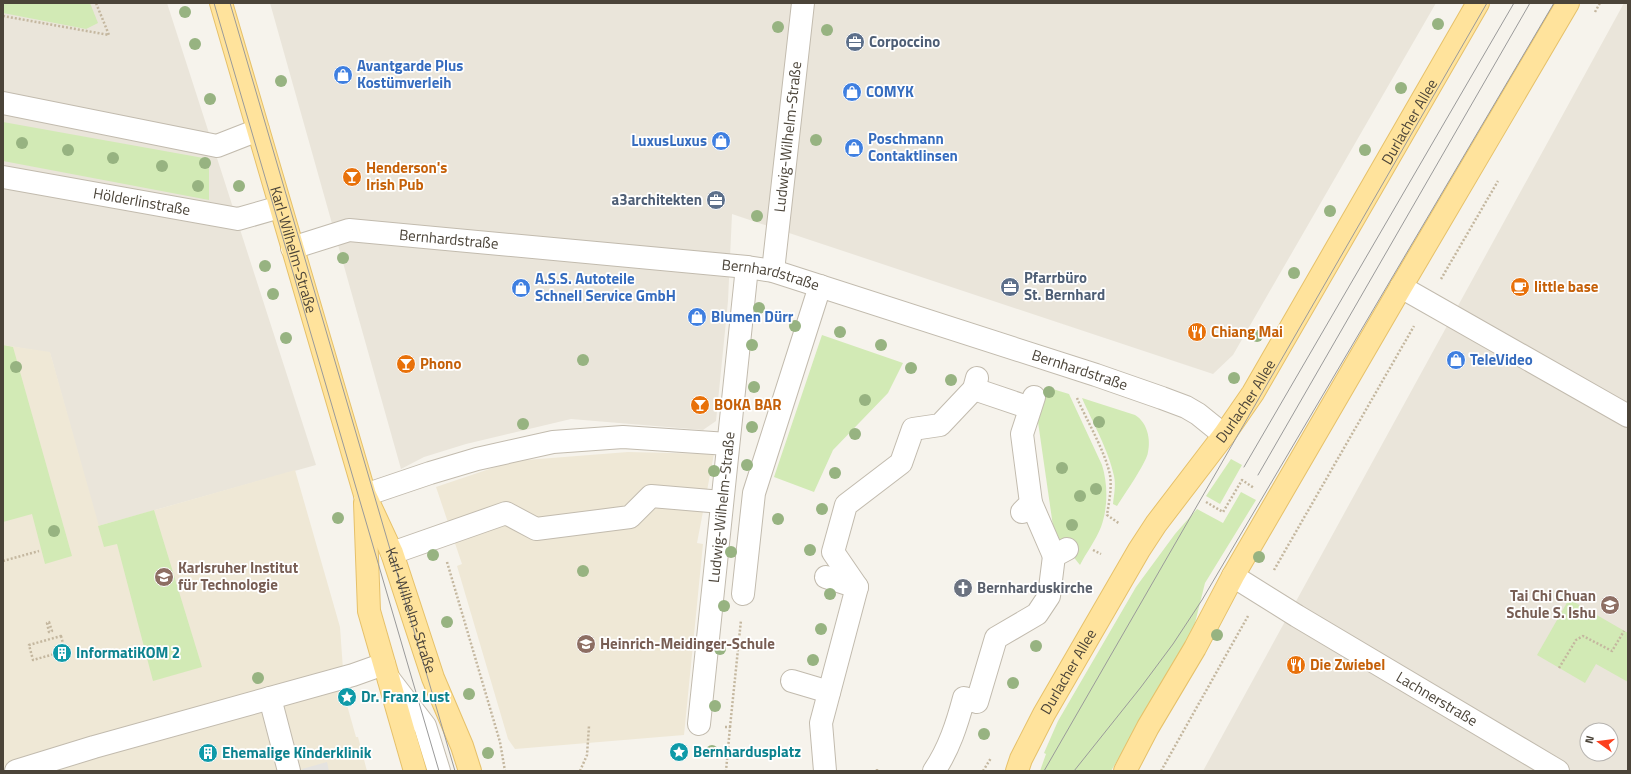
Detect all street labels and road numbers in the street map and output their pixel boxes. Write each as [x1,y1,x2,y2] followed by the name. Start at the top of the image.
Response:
[768,60,807,213] street label: Ludwig-Wilhelm-Straße
[1375,74,1443,169] street label: Durlacher Allee
[92,181,192,221] street label: Hölderlinstraße
[264,183,323,316] street label: Karl-Wilhelm-Straße
[398,223,500,255] street label: Bernhardstraße
[721,253,822,296] street label: Bernhardstraße
[1029,343,1131,396] street label: Bernhardstraße
[1210,355,1281,448] street label: Durlacher Allee
[702,431,741,584] street label: Ludwig-Wilhelm-Straße
[380,543,443,676] street label: Karl-Wilhelm-Straße
[1034,624,1102,719] street label: Durlacher Allee
[1392,665,1482,732] street label: Lachnerstraße

